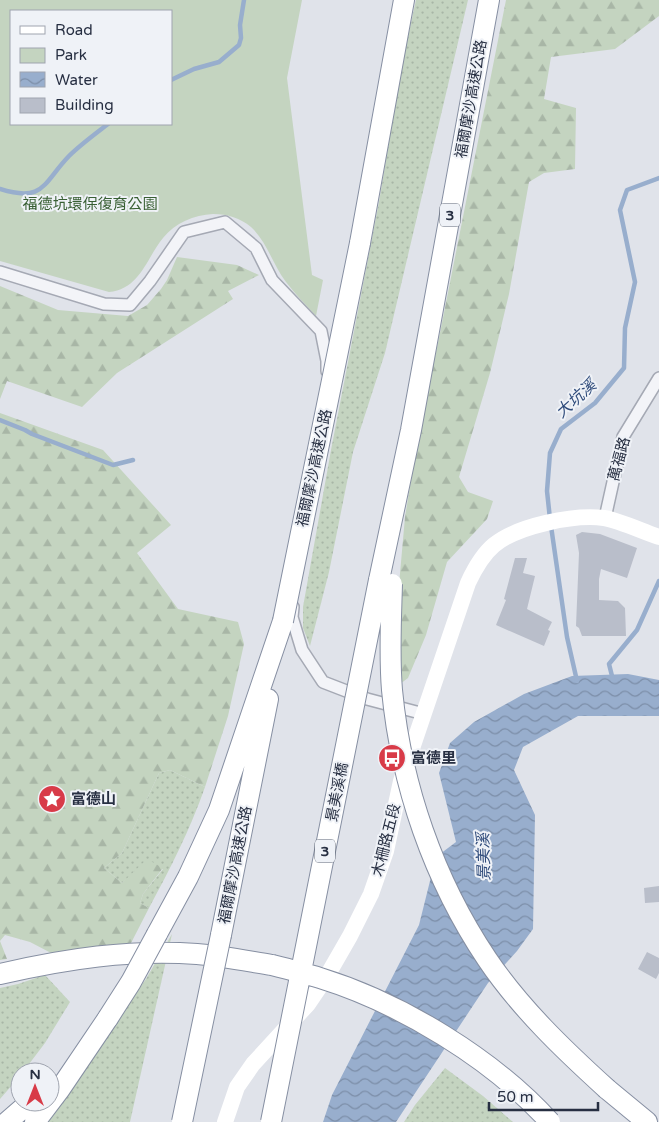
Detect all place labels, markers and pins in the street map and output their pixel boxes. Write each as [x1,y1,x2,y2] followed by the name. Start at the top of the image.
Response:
[377,743,407,773] bus stop icon: 富德里
[411,749,456,767] place label: 富德里
[37,784,67,814] place icon: 富德山
[71,790,116,808] place label: 富德山

